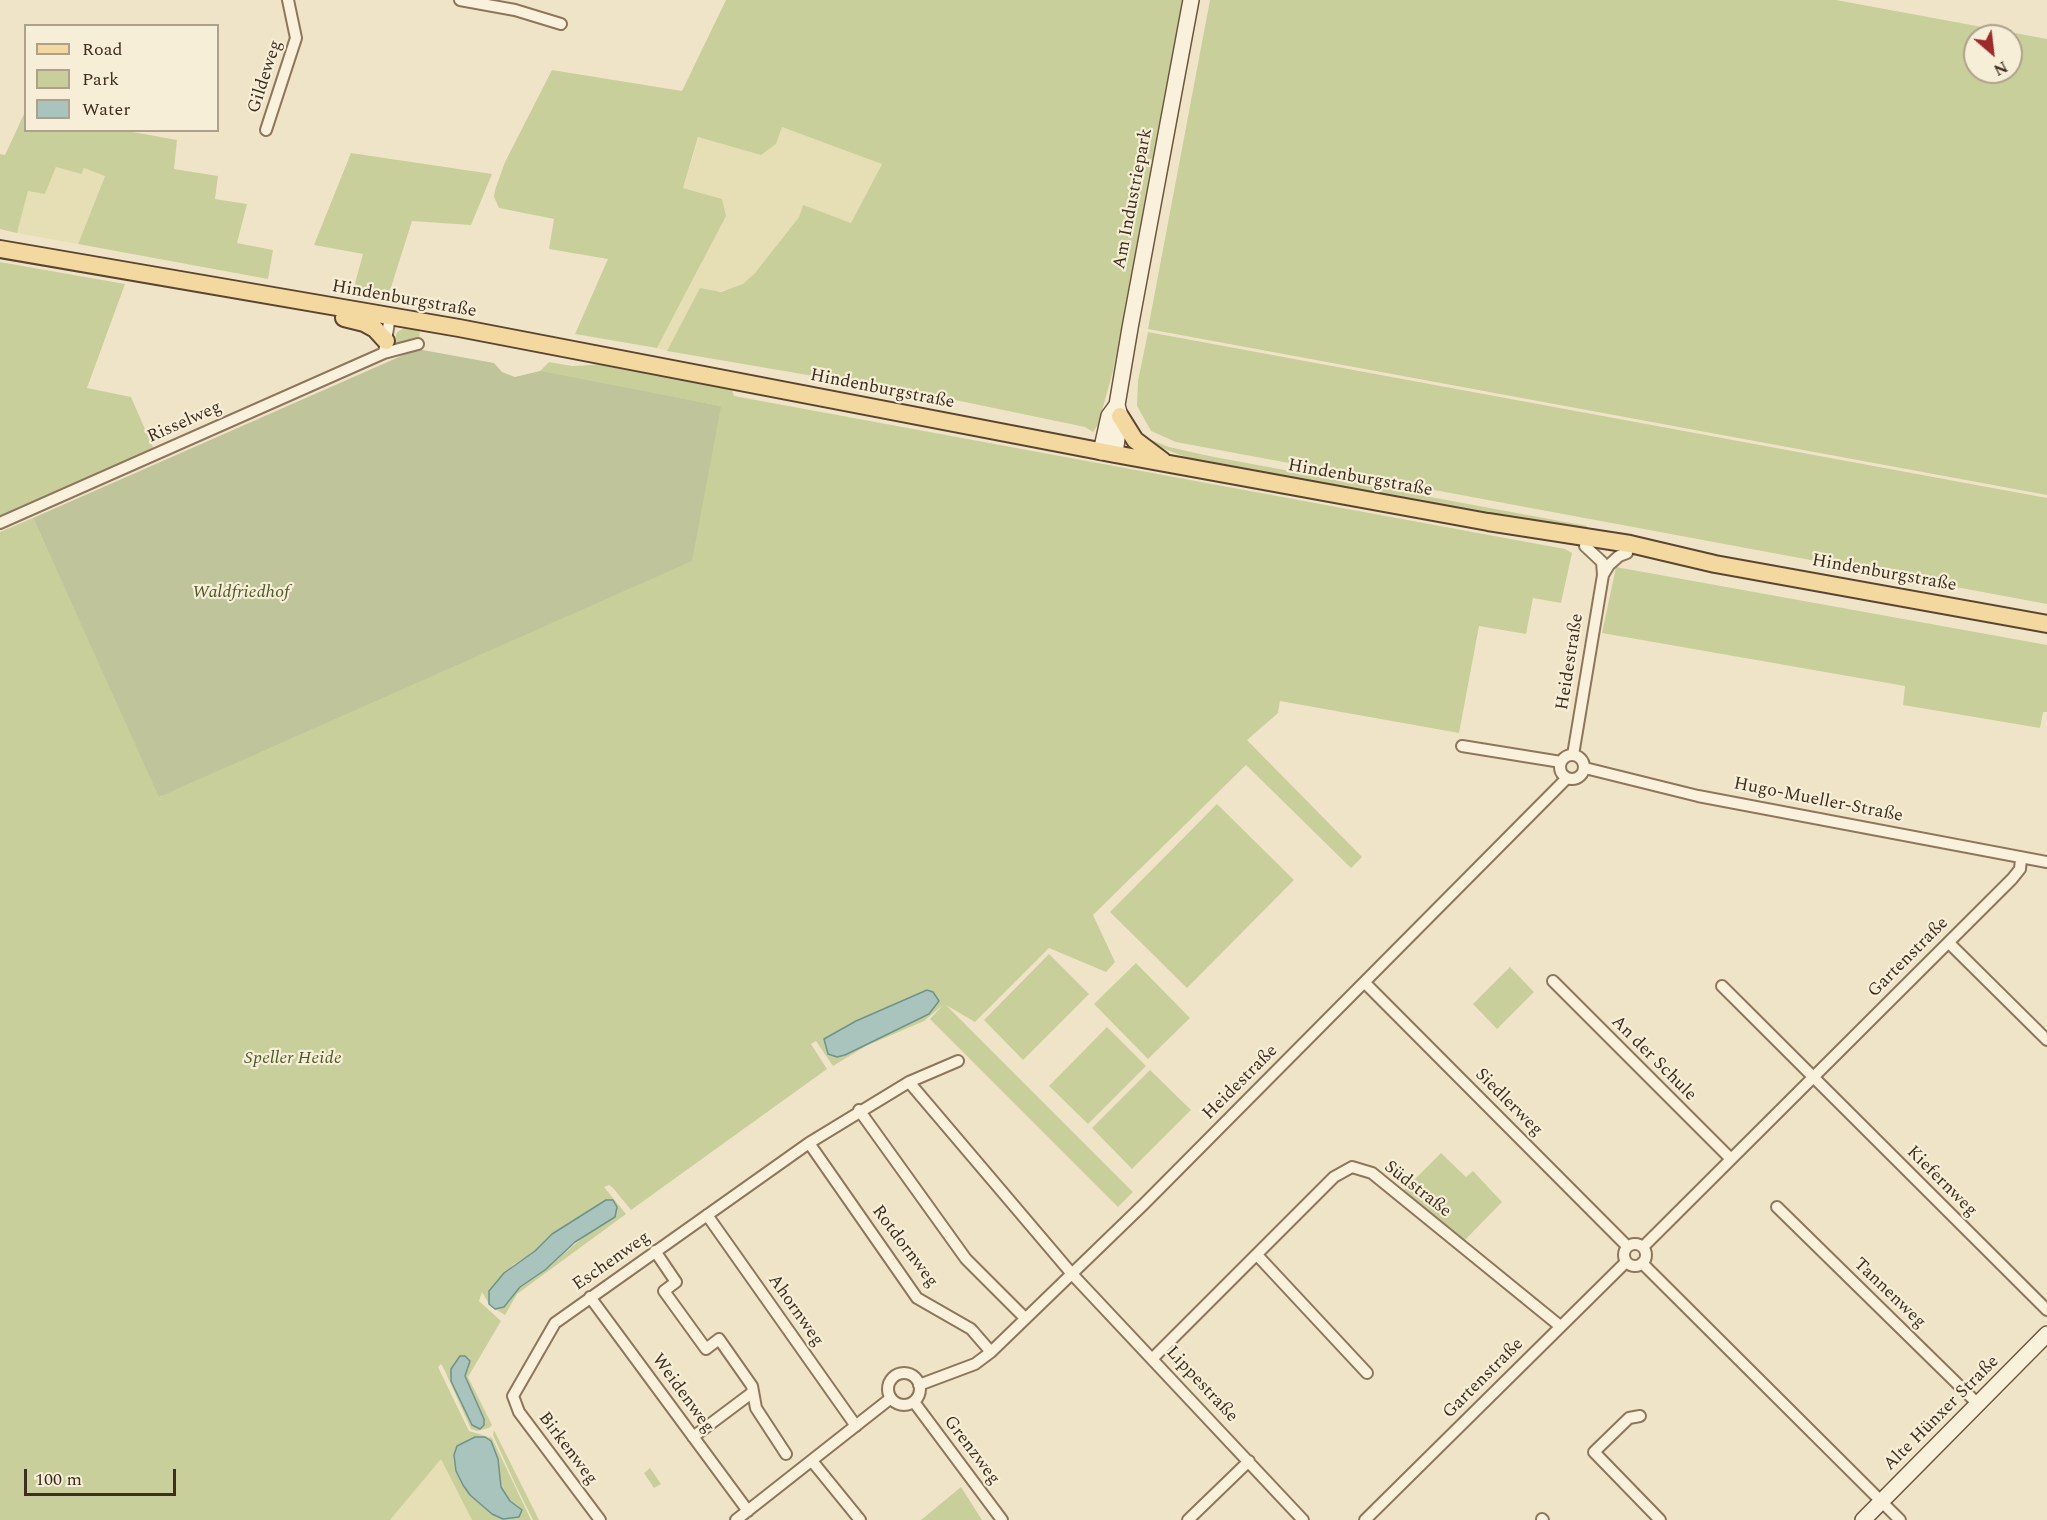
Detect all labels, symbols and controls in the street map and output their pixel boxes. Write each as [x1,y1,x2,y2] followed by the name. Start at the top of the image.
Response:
[24,24,219,132] legend
[1963,24,2023,84] north arrow
[82,36,123,63] text: Road
[244,38,288,116] street label: Gildeweg
[1989,54,2012,82] text: N
[82,66,119,93] text: Park
[82,96,130,123] text: Water
[1110,127,1158,271] street label: Am Industriepark
[330,277,478,323] street label: Hindenburgstraße
[808,365,956,415] street label: Hindenburgstraße
[145,397,225,449] street label: Risselweg
[1286,456,1434,502] street label: Hindenburgstraße
[1810,551,1958,597] street label: Hindenburgstraße
[192,582,290,604] park label: Waldfriedhof
[1553,612,1589,712] street label: Heidestraße
[1731,774,1905,828] street label: Hugo-Mueller-Straße
[1864,913,1954,1003] street label: Gartenstraße
[1606,1012,1700,1106] street label: An der Schule
[1199,1041,1283,1125] street label: Heidestraße
[244,1048,342,1070] park label: Speller Heide
[1470,1065,1546,1141] street label: Siedlerweg
[1901,1142,1981,1222] street label: Kiefernweg
[1379,1157,1455,1223] street label: Südstraße
[866,1202,942,1292] street label: Rotdornweg
[569,1227,655,1297] street label: Eschenweg
[1848,1254,1930,1334] street label: Tannenweg
[762,1271,828,1351] street label: Ahornweg
[1439,1334,1529,1424] street label: Gartenstraße
[1160,1343,1242,1427] street label: Lippestraße
[646,1350,718,1438] street label: Weidenweg
[1880,1352,2004,1476] street label: Alte Hünxer Straße
[533,1408,601,1490] street label: Birkenweg
[938,1412,1004,1490] street label: Grenzweg
[27,1457,178,1495] scale bar
[35,1466,82,1493] text: 100 m

